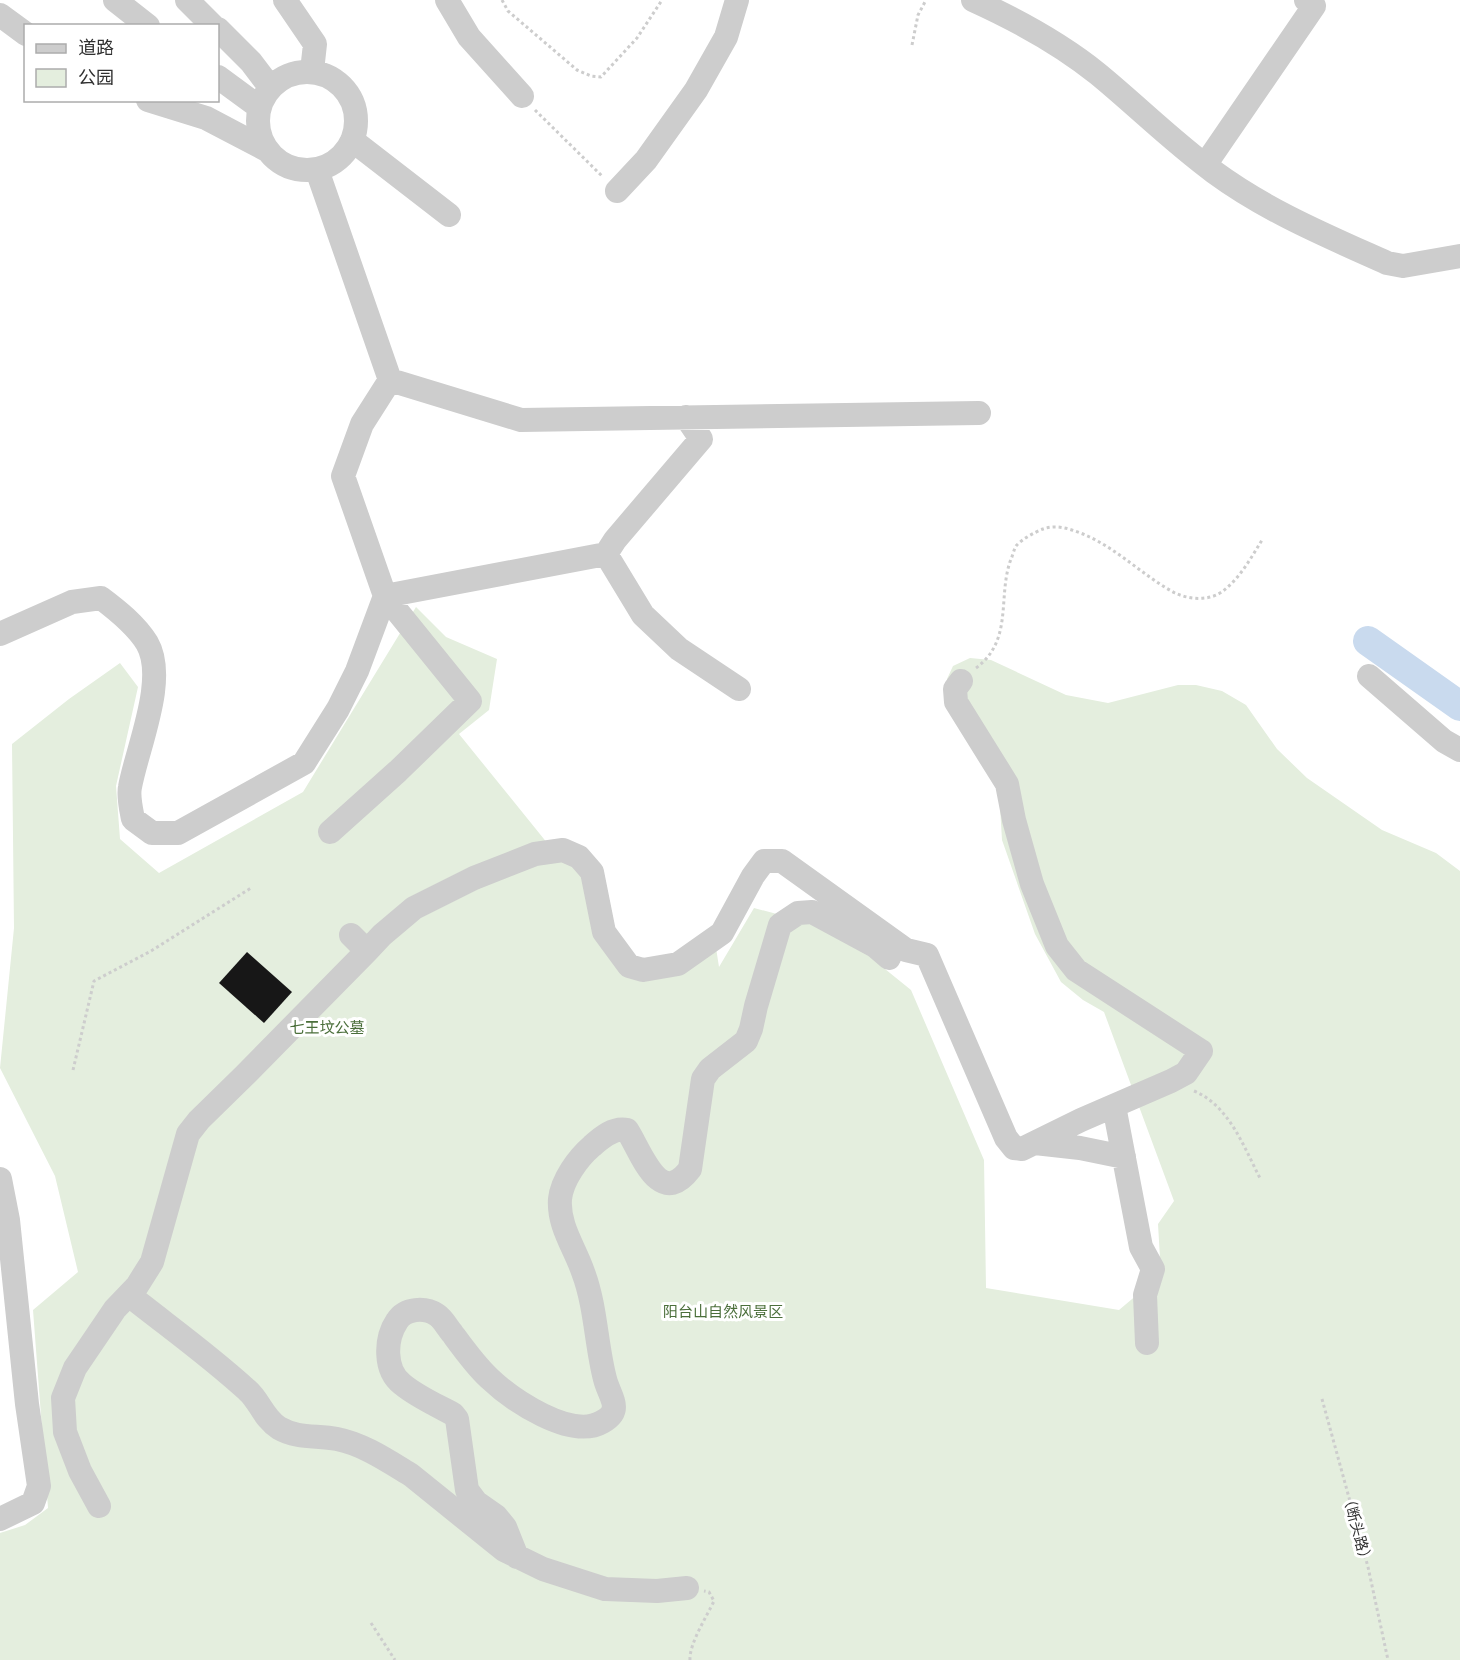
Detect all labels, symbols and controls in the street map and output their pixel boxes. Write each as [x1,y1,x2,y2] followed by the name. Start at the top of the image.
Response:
[24,24,219,102] legend
[78,37,114,58] text: 道路
[78,67,114,88] text: 公园
[289,1019,365,1037] park label: 七王坟公墓
[663,1303,783,1321] park label: 阳台山自然风景区
[1339,1490,1375,1568] street label: （断头路）

